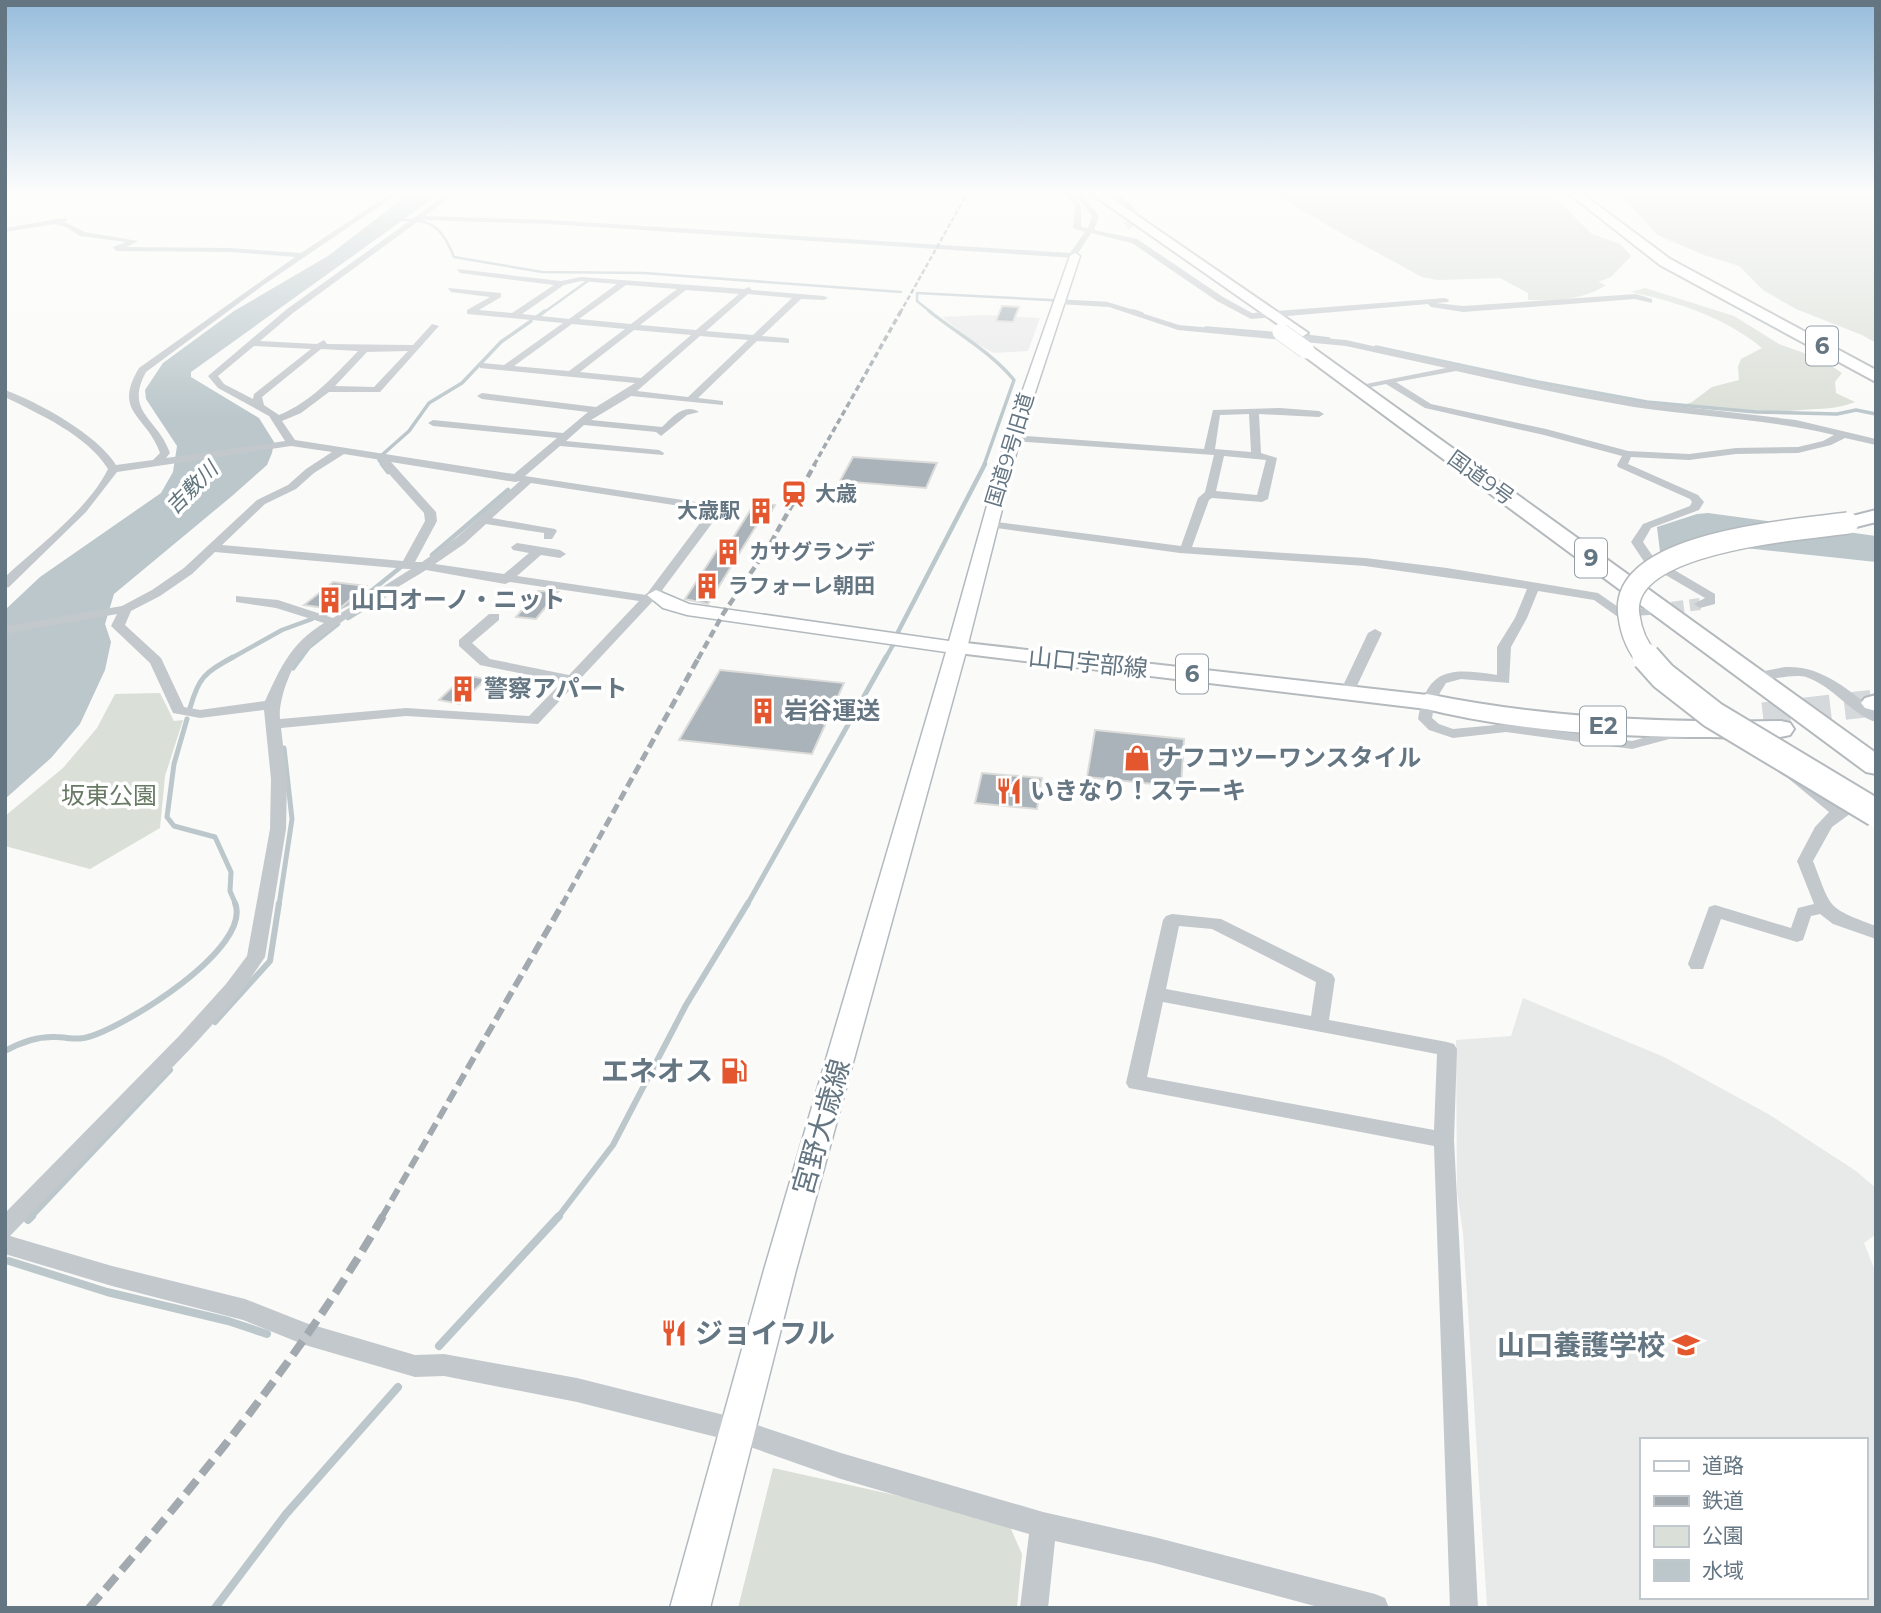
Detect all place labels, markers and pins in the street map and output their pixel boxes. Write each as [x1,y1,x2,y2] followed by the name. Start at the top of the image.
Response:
[779,479,809,509] station icon: 大歳
[815,481,857,506] place label: 大歳
[746,496,776,526] building icon: 大歳駅
[677,498,740,523] place label: 大歳駅
[713,537,743,567] building icon: カサグランデ
[749,539,875,564] place label: カサグランデ
[692,571,722,601] building icon: ラフォーレ朝田
[728,573,875,598] place label: ラフォーレ朝田
[315,585,345,615] building icon: 山口オーノ・ニット
[351,585,566,614] place label: 山口オーノ・ニット
[448,674,478,704] building icon: 警察アパート
[484,674,628,703] place label: 警察アパート
[748,696,778,726] building icon: 岩谷運送
[784,696,880,725] place label: 岩谷運送
[1122,743,1152,773] shop icon: ナフコツーワンスタイル
[1158,743,1422,772] place label: ナフコツーワンスタイル
[994,776,1024,806] restaurant icon: いきなり！ステーキ
[1030,776,1246,805] place label: いきなり！ステーキ
[601,1054,713,1088] place label: エネオス
[719,1056,749,1086] fuel station icon: エネオス
[695,1316,835,1350] place label: ジョイフル
[659,1318,689,1348] restaurant icon: ジョイフル
[1497,1328,1665,1362] place label: 山口養護学校
[1671,1330,1701,1360] school or university icon: 山口養護学校

